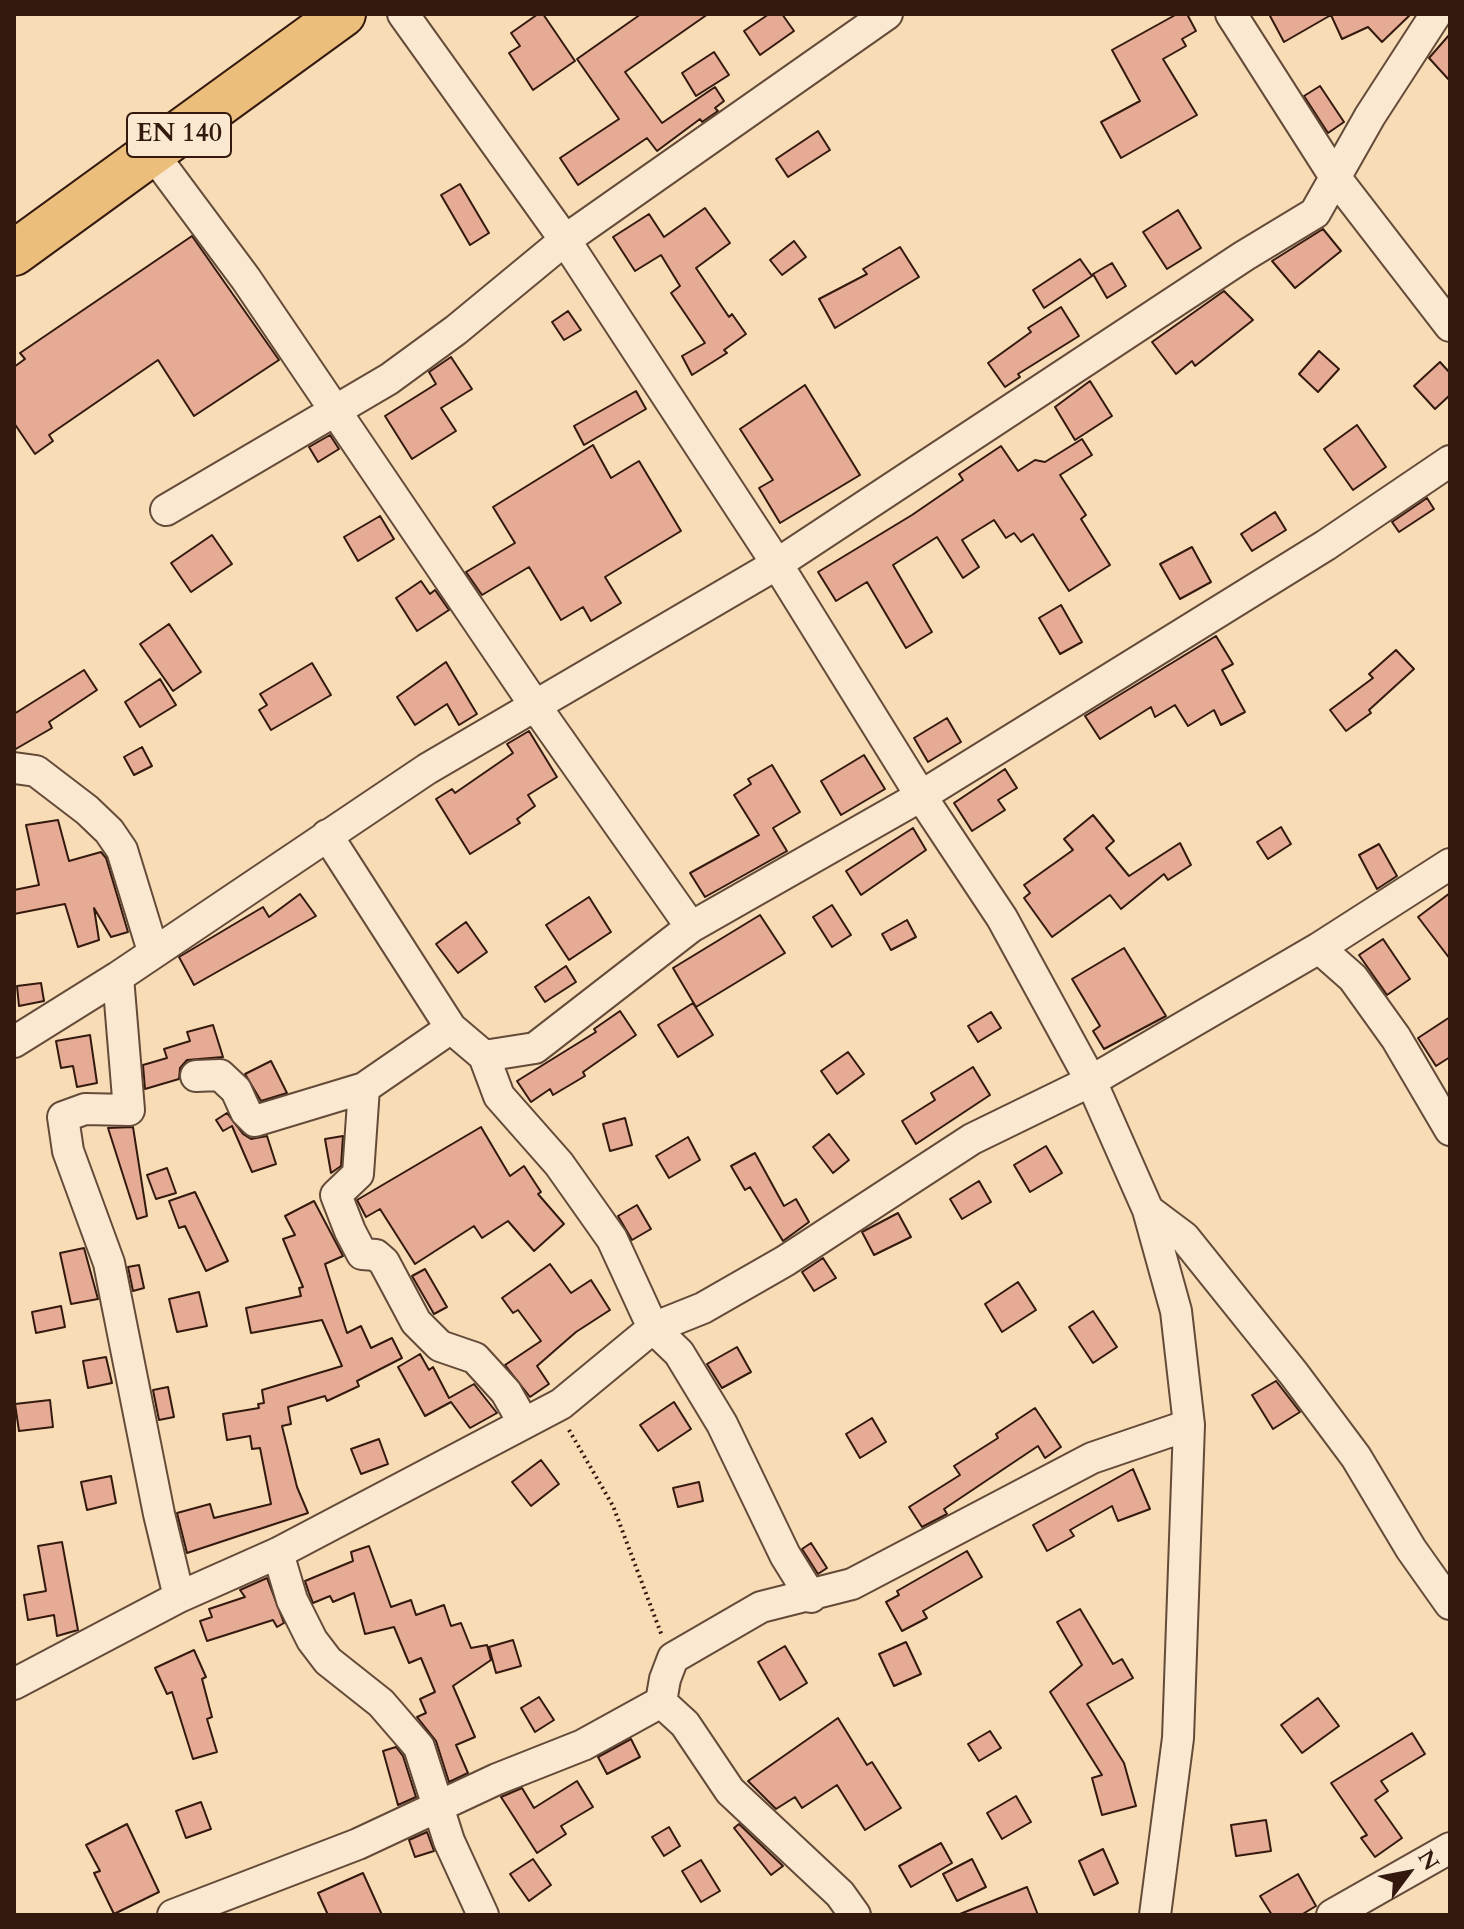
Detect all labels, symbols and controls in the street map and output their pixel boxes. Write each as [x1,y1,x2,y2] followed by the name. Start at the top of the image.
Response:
[127,113,231,157] road number: EN 140
[1368,1833,1448,1913] north arrow
[1411,1844,1446,1876] text: N

